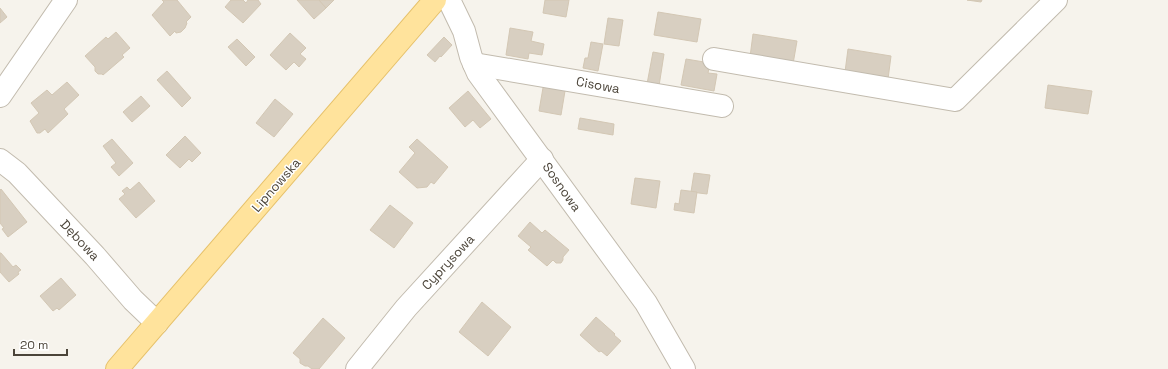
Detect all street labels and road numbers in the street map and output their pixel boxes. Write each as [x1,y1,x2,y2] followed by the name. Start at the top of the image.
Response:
[575,73,622,97] street label: Cisowa
[248,154,304,216] street label: Lipnowska
[539,159,585,215] street label: Sosnowa
[57,216,104,265] street label: Dębowa
[418,230,478,293] street label: Cyprysowa

